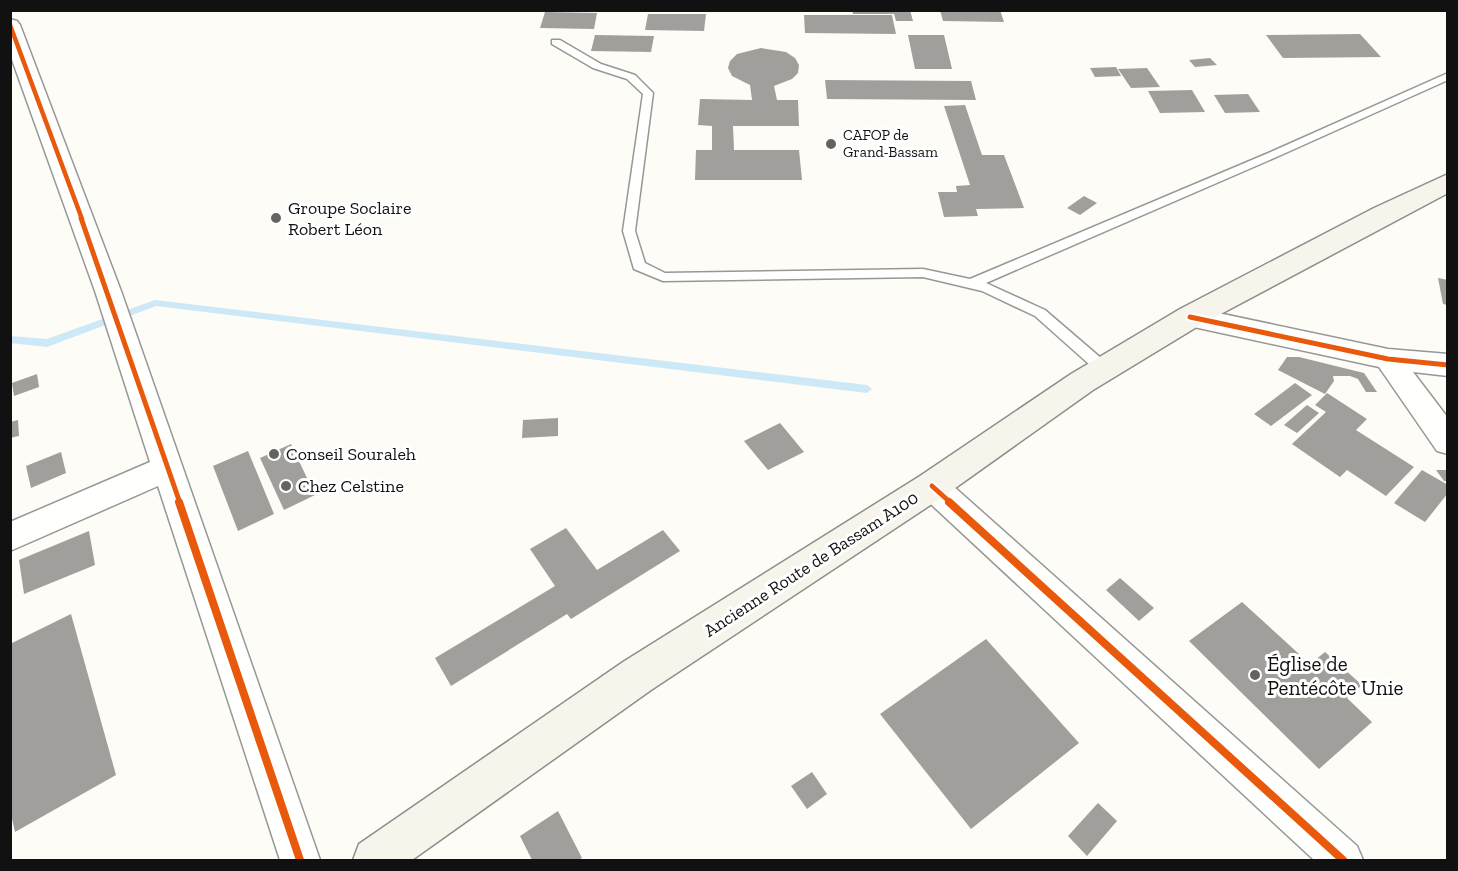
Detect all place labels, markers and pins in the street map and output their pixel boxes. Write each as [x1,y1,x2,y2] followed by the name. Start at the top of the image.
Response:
[843,126,938,161] place label: CAFOP de Grand-Bassam
[824,137,838,151] marker: CAFOP de Grand-Bassam
[288,197,411,240] place label: Groupe Soclaire Robert Léon
[269,211,283,225] marker: Groupe Soclaire Robert Léon
[286,443,416,465] place label: Conseil Souraleh
[267,447,281,461] marker: Conseil Souraleh
[298,475,404,497] place label: Chez Celstine
[279,479,293,493] marker: Chez Celstine
[1267,651,1404,700] place label: Église de Pentécôte Unie
[1248,668,1262,682] marker: Église de Pentécôte Unie

